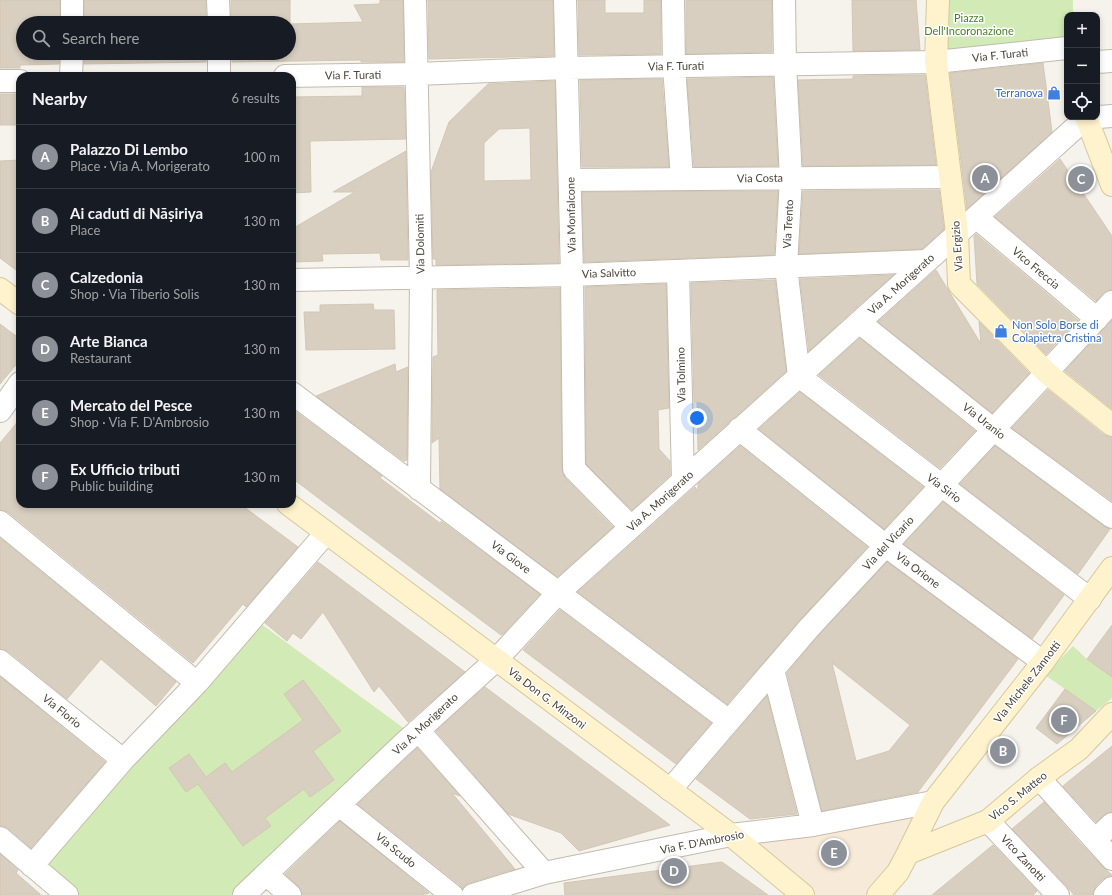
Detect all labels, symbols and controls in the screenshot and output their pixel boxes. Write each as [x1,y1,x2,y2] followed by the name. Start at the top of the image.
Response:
[924,11,1014,37] park label: Piazza Dell'Incoronazione
[1064,12,1100,120] map controls
[1064,12,1100,48] button: +
[16,16,296,60] search box
[30,27,52,49] icon: search
[62,29,139,47] text: Search here
[971,45,1029,64] street label: Via F. Turati
[1064,48,1100,84] button: −
[648,59,704,72] street label: Via F. Turati
[325,68,381,81] street label: Via F. Turati
[1064,84,1100,120] button: locate
[1046,85,1062,101] shop icon: Terranova
[995,86,1043,99] place label: Terranova
[32,88,87,109] text: Nearby
[232,90,280,106] text: 6 results
[70,140,188,158] text: Palazzo Di Lembo
[40,149,50,165] text: A
[243,149,280,165] text: 100 m
[70,158,210,174] text: Place · Via A. Morigerato
[972,163,998,193] pin: A
[1068,164,1094,194] pin: C
[737,171,783,184] street label: Via Costa
[563,177,578,253] street label: Via Monfalcone
[780,199,795,249] street label: Via Trento
[70,204,203,222] text: Ai caduti di Nāṣiriya
[41,213,49,229] text: B
[243,213,280,229] text: 130 m
[412,214,427,274] street label: Via Dolomiti
[948,220,965,272] street label: Via Ergizio
[70,222,100,238] text: Place
[1010,244,1063,291] street label: Vico Freccia
[865,250,936,317] street label: Via A. Morigerato
[582,265,636,280] street label: Via Salvitto
[70,268,143,286] text: Calzedonia
[41,277,49,293] text: C
[243,277,280,293] text: 130 m
[70,286,199,302] text: Shop · Via Tiberio Solis
[1012,318,1101,344] place label: Non Solo Borse di Colapietra Cristina
[993,323,1009,339] shop icon: Non Solo Borse di Colapietra Cristina
[70,332,148,350] text: Arte Bianca
[40,341,50,357] text: D
[243,341,280,357] text: 130 m
[674,347,687,403] street label: Via Tolmino
[70,350,132,366] text: Restaurant
[70,396,192,414] text: Mercato del Pesce
[960,400,1008,441] street label: Via Uranio
[41,405,49,421] text: E
[243,405,280,421] text: 130 m
[687,408,707,428] your location
[70,414,209,430] text: Shop · Via F. D'Ambrosio
[70,460,180,478] text: Ex Ufficio tributi
[624,467,695,534] street label: Via A. Morigerato
[41,469,49,485] text: F
[243,469,280,485] text: 130 m
[924,470,964,505] street label: Via Sirio
[70,478,153,494] text: Public building
[859,513,916,572] street label: Via del Vicario
[489,537,534,576] street label: Via Giove
[894,549,943,591] street label: Via Orione
[991,638,1063,725] street label: Via Michele Zannotti
[506,664,589,731] street label: Via Don G. Minzoni
[389,690,460,757] street label: Via A. Morigerato
[40,691,84,730] street label: Via Florio
[1051,705,1077,735] pin: F
[990,736,1016,766] pin: B
[986,768,1049,823] street label: Vico S. Matteo
[659,827,745,856] street label: Via F. D'Ambrosio
[374,829,419,870] street label: Via Scudo
[999,832,1048,884] street label: Vico Zanotti
[821,838,847,868] pin: E
[661,856,687,886] pin: D

